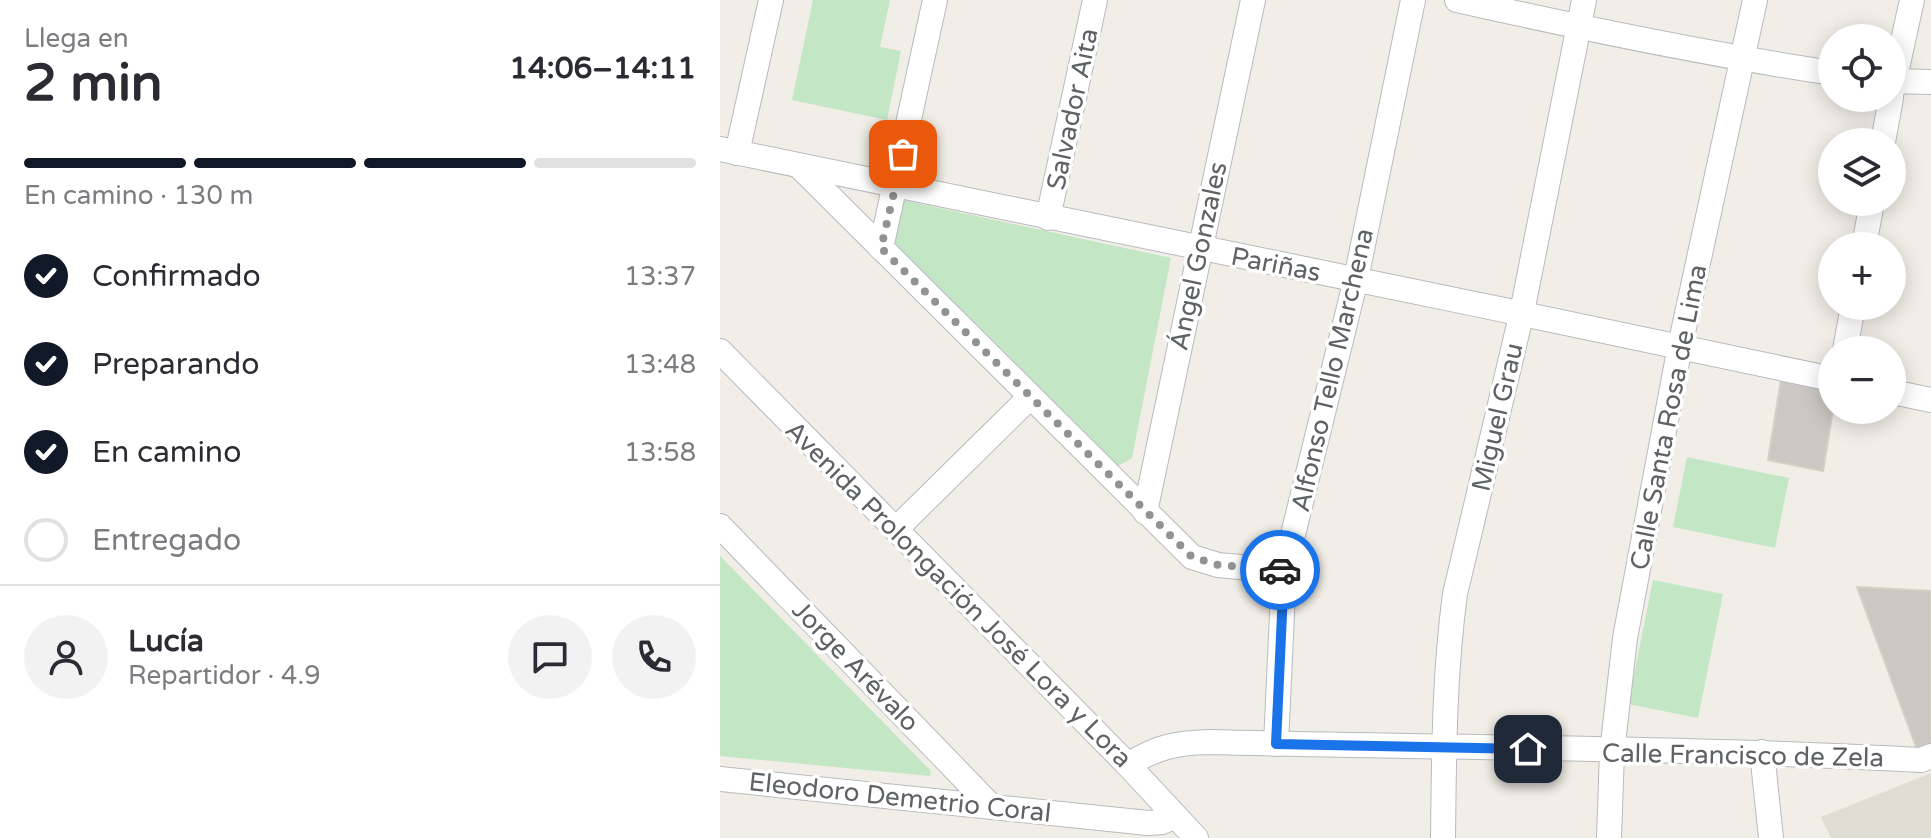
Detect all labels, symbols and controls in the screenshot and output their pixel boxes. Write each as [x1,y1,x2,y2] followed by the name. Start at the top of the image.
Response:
[24,23,129,54] text: Llega en
[1818,24,1906,424] map controls
[1818,24,1906,112] button: locate
[1040,25,1105,193] street label: Salvador Aita
[509,50,696,87] text: 14:06–14:11
[24,52,163,115] text: 2 min
[869,120,937,188] pin
[1818,128,1906,216] button: layers
[881,132,925,176] icon: bag
[1163,159,1234,353] street label: Ángel Gonzales
[24,180,253,211] text: En camino · 130 m
[1285,225,1380,515] street label: Alfonso Tello Marchena
[1818,232,1906,320] button: +
[1228,241,1323,288] street label: Pariñas
[24,254,68,298] icon: check
[92,258,261,295] text: Confirmado
[624,261,696,292] text: 13:37
[1624,262,1713,572] street label: Calle Santa Rosa de Lima
[1818,336,1906,424] button: −
[1465,340,1530,494] street label: Miguel Grau
[24,342,68,386] icon: check
[92,346,260,383] text: Preparando
[624,349,696,380] text: 13:48
[779,415,1138,774] street label: Avenida Prolongación José Lora y Lora
[24,430,68,474] icon: check
[92,434,241,471] text: En camino
[624,437,696,468] text: 13:58
[92,522,241,559] text: Entregado
[1240,530,1320,610] courier
[1258,548,1302,592] icon: car
[786,595,926,738] street label: Jorge Arévalo
[24,615,108,699] button: person
[508,615,592,699] button: chat
[612,615,696,699] button: phone
[128,623,204,660] text: Lucía
[128,660,320,691] text: Repartidor · 4.9
[1494,715,1562,783] pin
[1506,727,1550,771] icon: home
[1602,738,1884,773] street label: Calle Francisco de Zela
[747,766,1053,829] street label: Eleodoro Demetrio Coral

